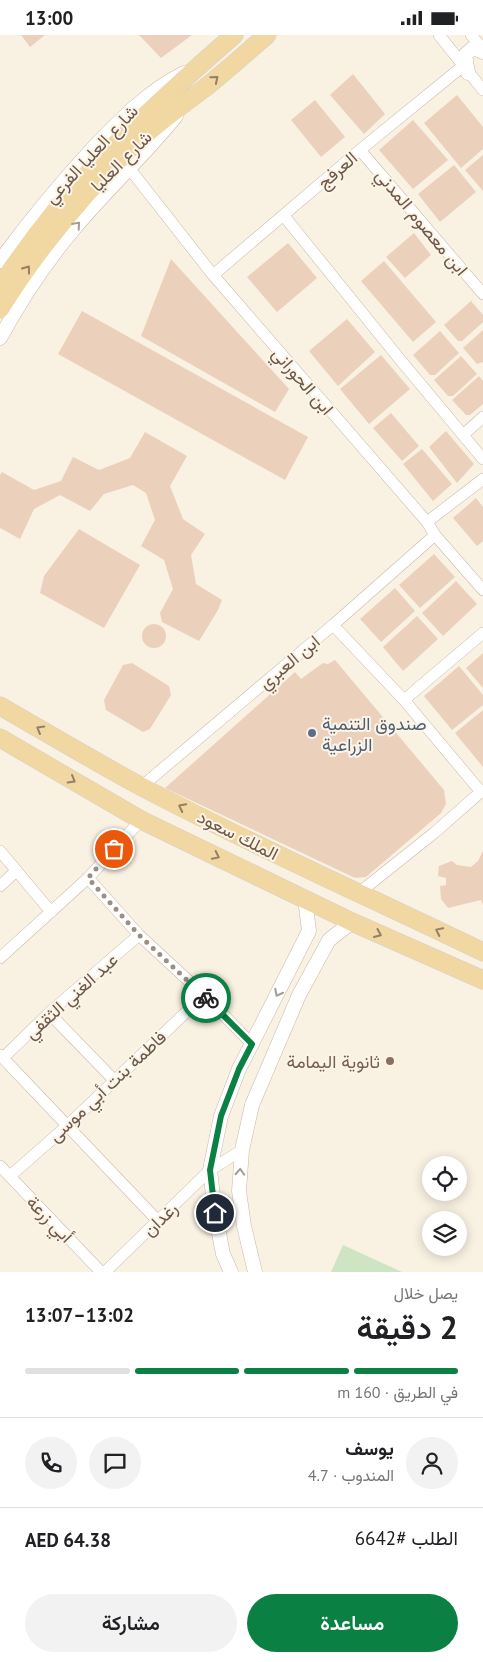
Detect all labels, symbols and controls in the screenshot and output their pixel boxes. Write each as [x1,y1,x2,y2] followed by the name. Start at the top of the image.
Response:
[25,6,73,30] text: 13:00
[209,76,218,85] one-way arrow
[40,100,142,208] street label: شارع العليا الفرعي
[86,126,156,196] street label: شارع العليا
[312,146,363,195] street label: العرفج
[368,164,473,283] street label: ابن معصوم المدني
[71,222,80,231] one-way arrow
[22,266,30,275] one-way arrow
[264,342,339,422] street label: ابن الحوراني
[254,630,327,697] street label: ابن العبري
[322,712,426,756] place label: صندوق التنمية الزراعية
[36,725,45,735] one-way arrow
[306,727,318,739] marker: صندوق التنمية الزراعية
[67,774,76,784] one-way arrow
[179,803,188,813] one-way arrow
[194,805,282,865] street label: الملك سعود
[93,828,135,870] pin
[100,835,128,863] icon: bag
[211,850,220,860] one-way arrow
[435,927,444,937] one-way arrow
[373,928,382,938] one-way arrow
[19,948,125,1047] street label: عبد الغني الثقفي
[181,973,231,1023] courier
[192,984,220,1012] icon: bike
[274,987,284,996] one-way arrow
[43,1025,174,1150] street label: فاطمة بنت أبي موسى
[287,1050,380,1073] place label: ثانوية اليمامة
[384,1055,396,1067] marker: ثانوية اليمامة
[422,1156,467,1256] map controls
[422,1156,467,1201] button: locate
[235,1168,246,1176] one-way arrow
[19,1191,78,1250] street label: أبي زرعة
[194,1192,236,1234] pin
[138,1197,182,1241] street label: رغدان
[201,1199,229,1227] icon: home
[422,1211,467,1256] button: layers
[394,1283,458,1303] text: يصل خلال
[25,1303,134,1327] text: 13:02–13:07
[357,1306,458,1348] text: 2 دقيقة
[337,1382,458,1402] text: في الطريق · 160 m
[345,1436,394,1460] text: يوسف
[25,1437,77,1489] button: phone
[89,1437,141,1489] button: chat
[406,1437,458,1489] button: person
[308,1465,394,1485] text: المندوب · 4.7
[355,1526,458,1550] text: الطلب #6642
[25,1528,111,1552] text: AED 64.38
[25,1594,237,1652] button: مشاركة
[247,1594,458,1652] button: مساعدة

